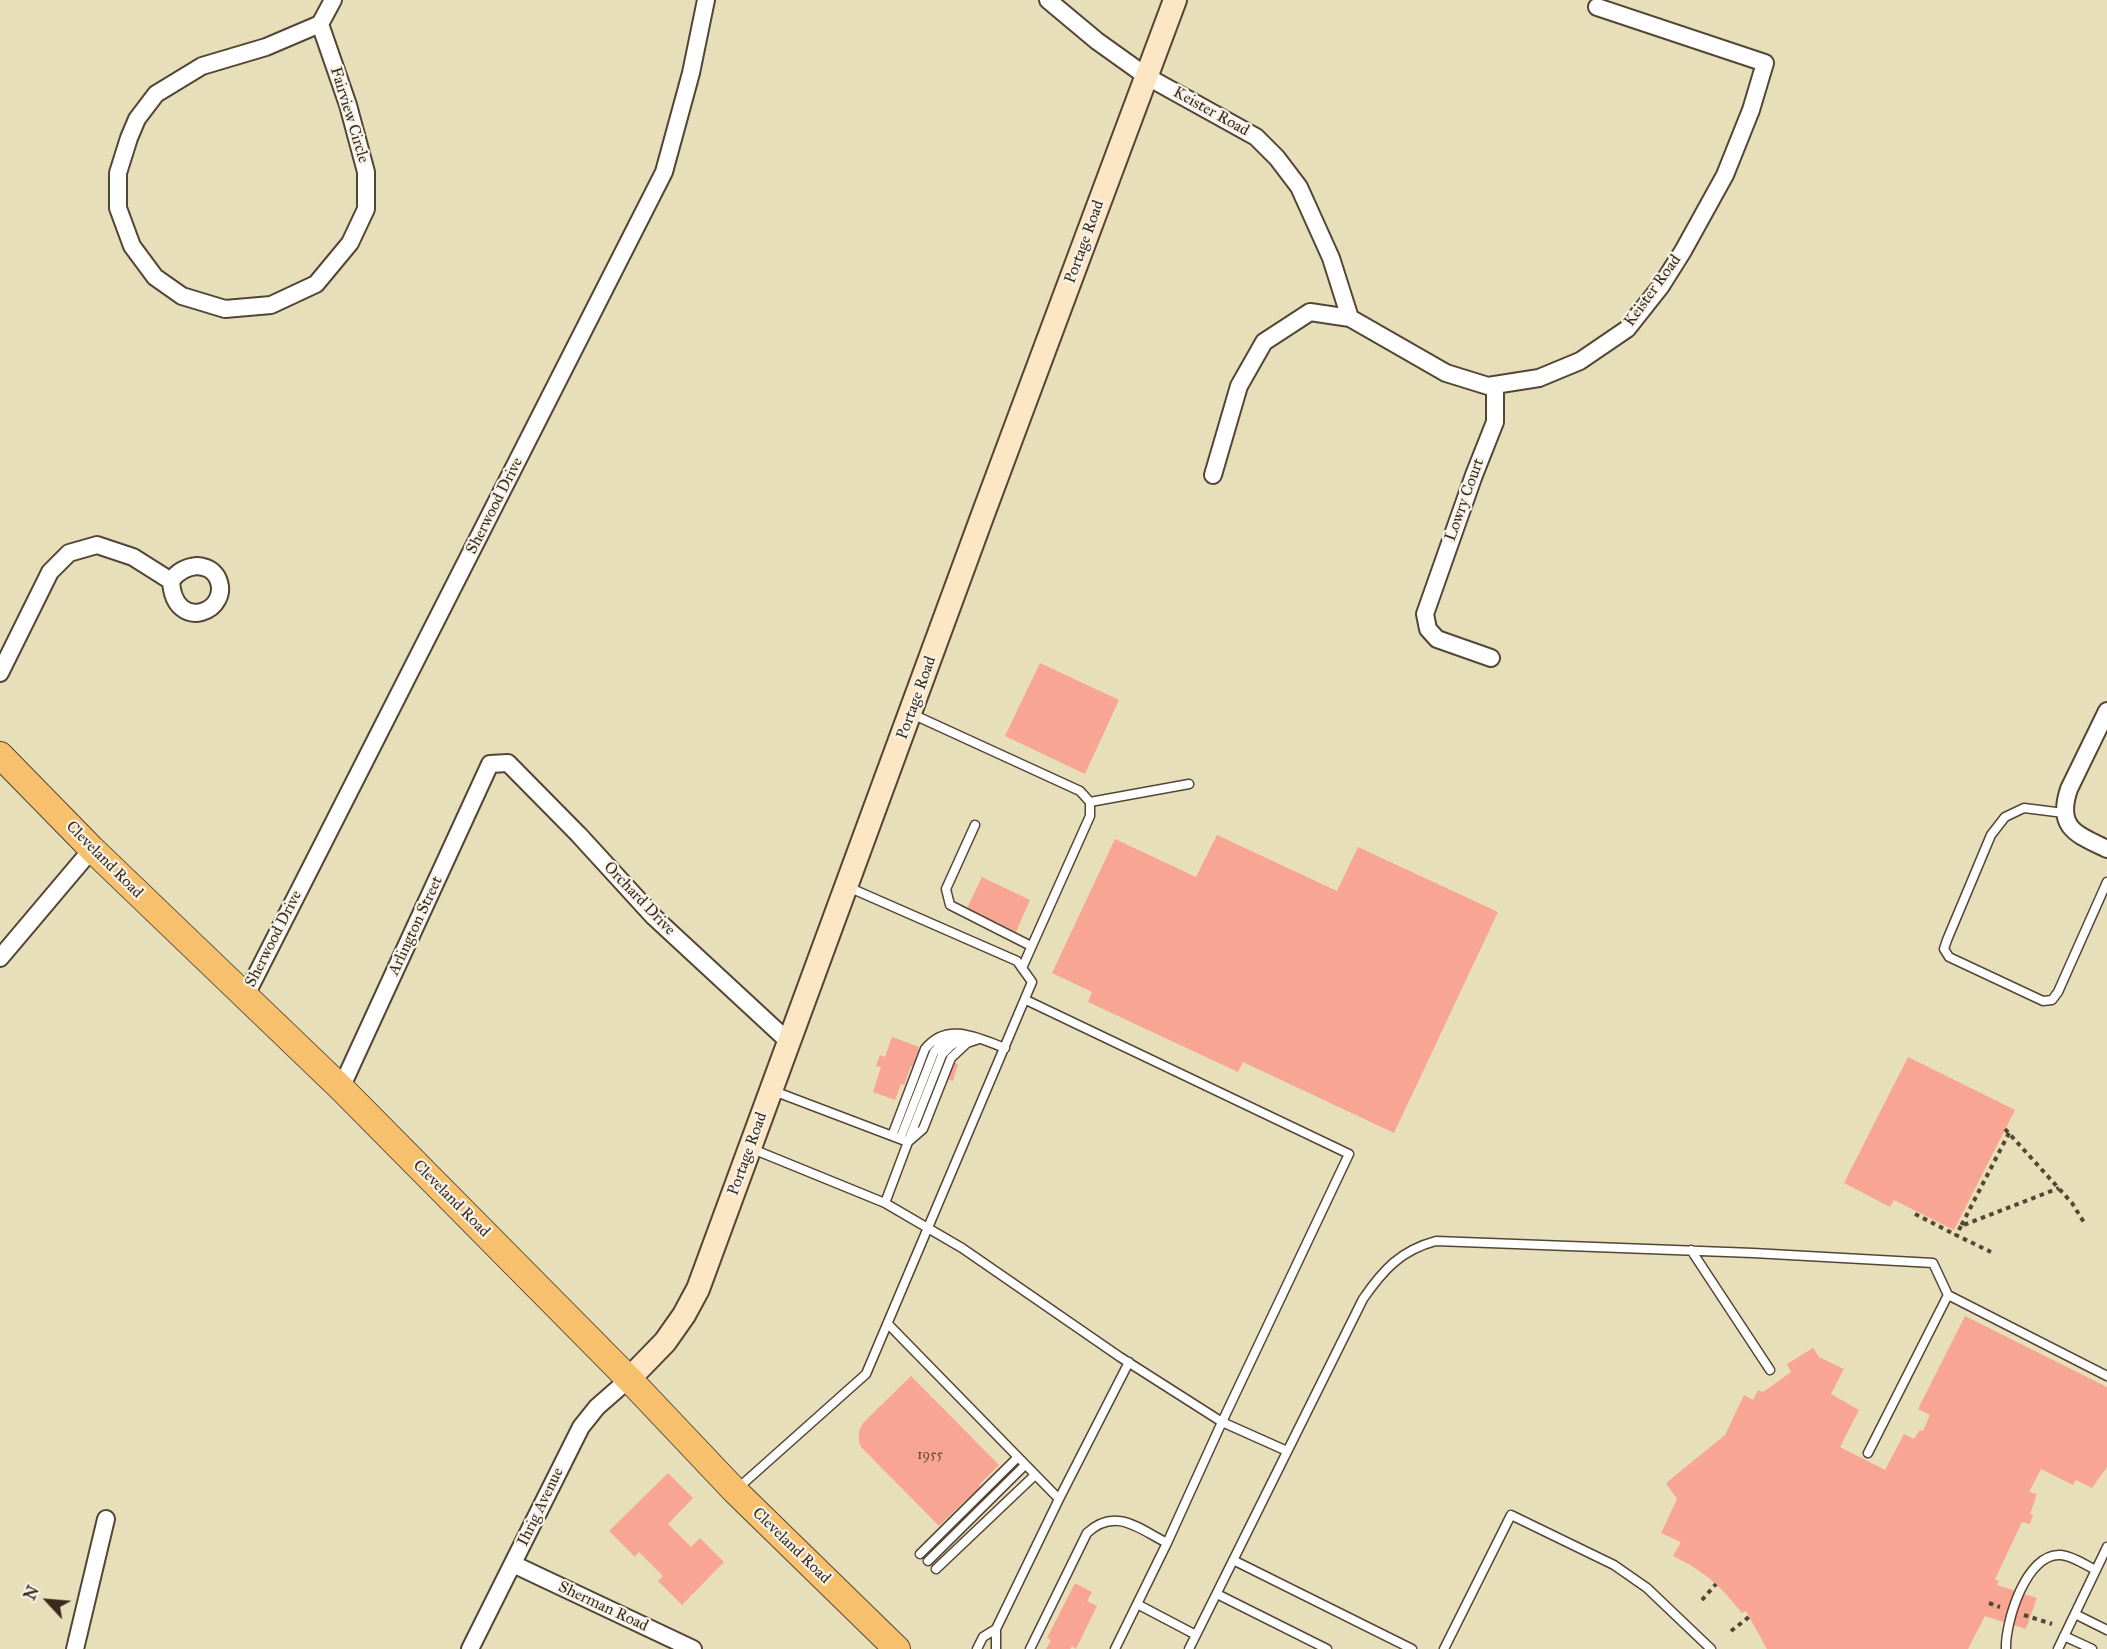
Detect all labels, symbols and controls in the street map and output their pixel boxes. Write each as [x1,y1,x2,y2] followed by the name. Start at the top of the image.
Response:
[325,65,373,165] street label: Fairview Circle
[1170,83,1252,141] street label: Keister Road
[1061,198,1109,286] street label: Portage Road
[1621,251,1685,331] street label: Keister Road
[462,454,528,558] street label: Sherwood Drive
[1441,456,1489,544] street label: Lowry Court
[893,654,941,742] street label: Portage Road
[61,817,147,903] street label: Cleveland Road
[599,858,679,940] street label: Orchard Drive
[385,873,447,979] street label: Arlington Street
[241,887,307,991] street label: Sherwood Drive
[724,1110,772,1198] street label: Portage Road
[408,1156,494,1242] street label: Cleveland Road
[917,1448,943,1464] house number: 1955
[514,1465,568,1549] street label: Ihrig Avenue
[748,1504,834,1588] street label: Cleveland Road
[18,1571,78,1631] north arrow
[555,1578,651,1636] street label: Sherman Road
[20,1583,43,1603] text: N

